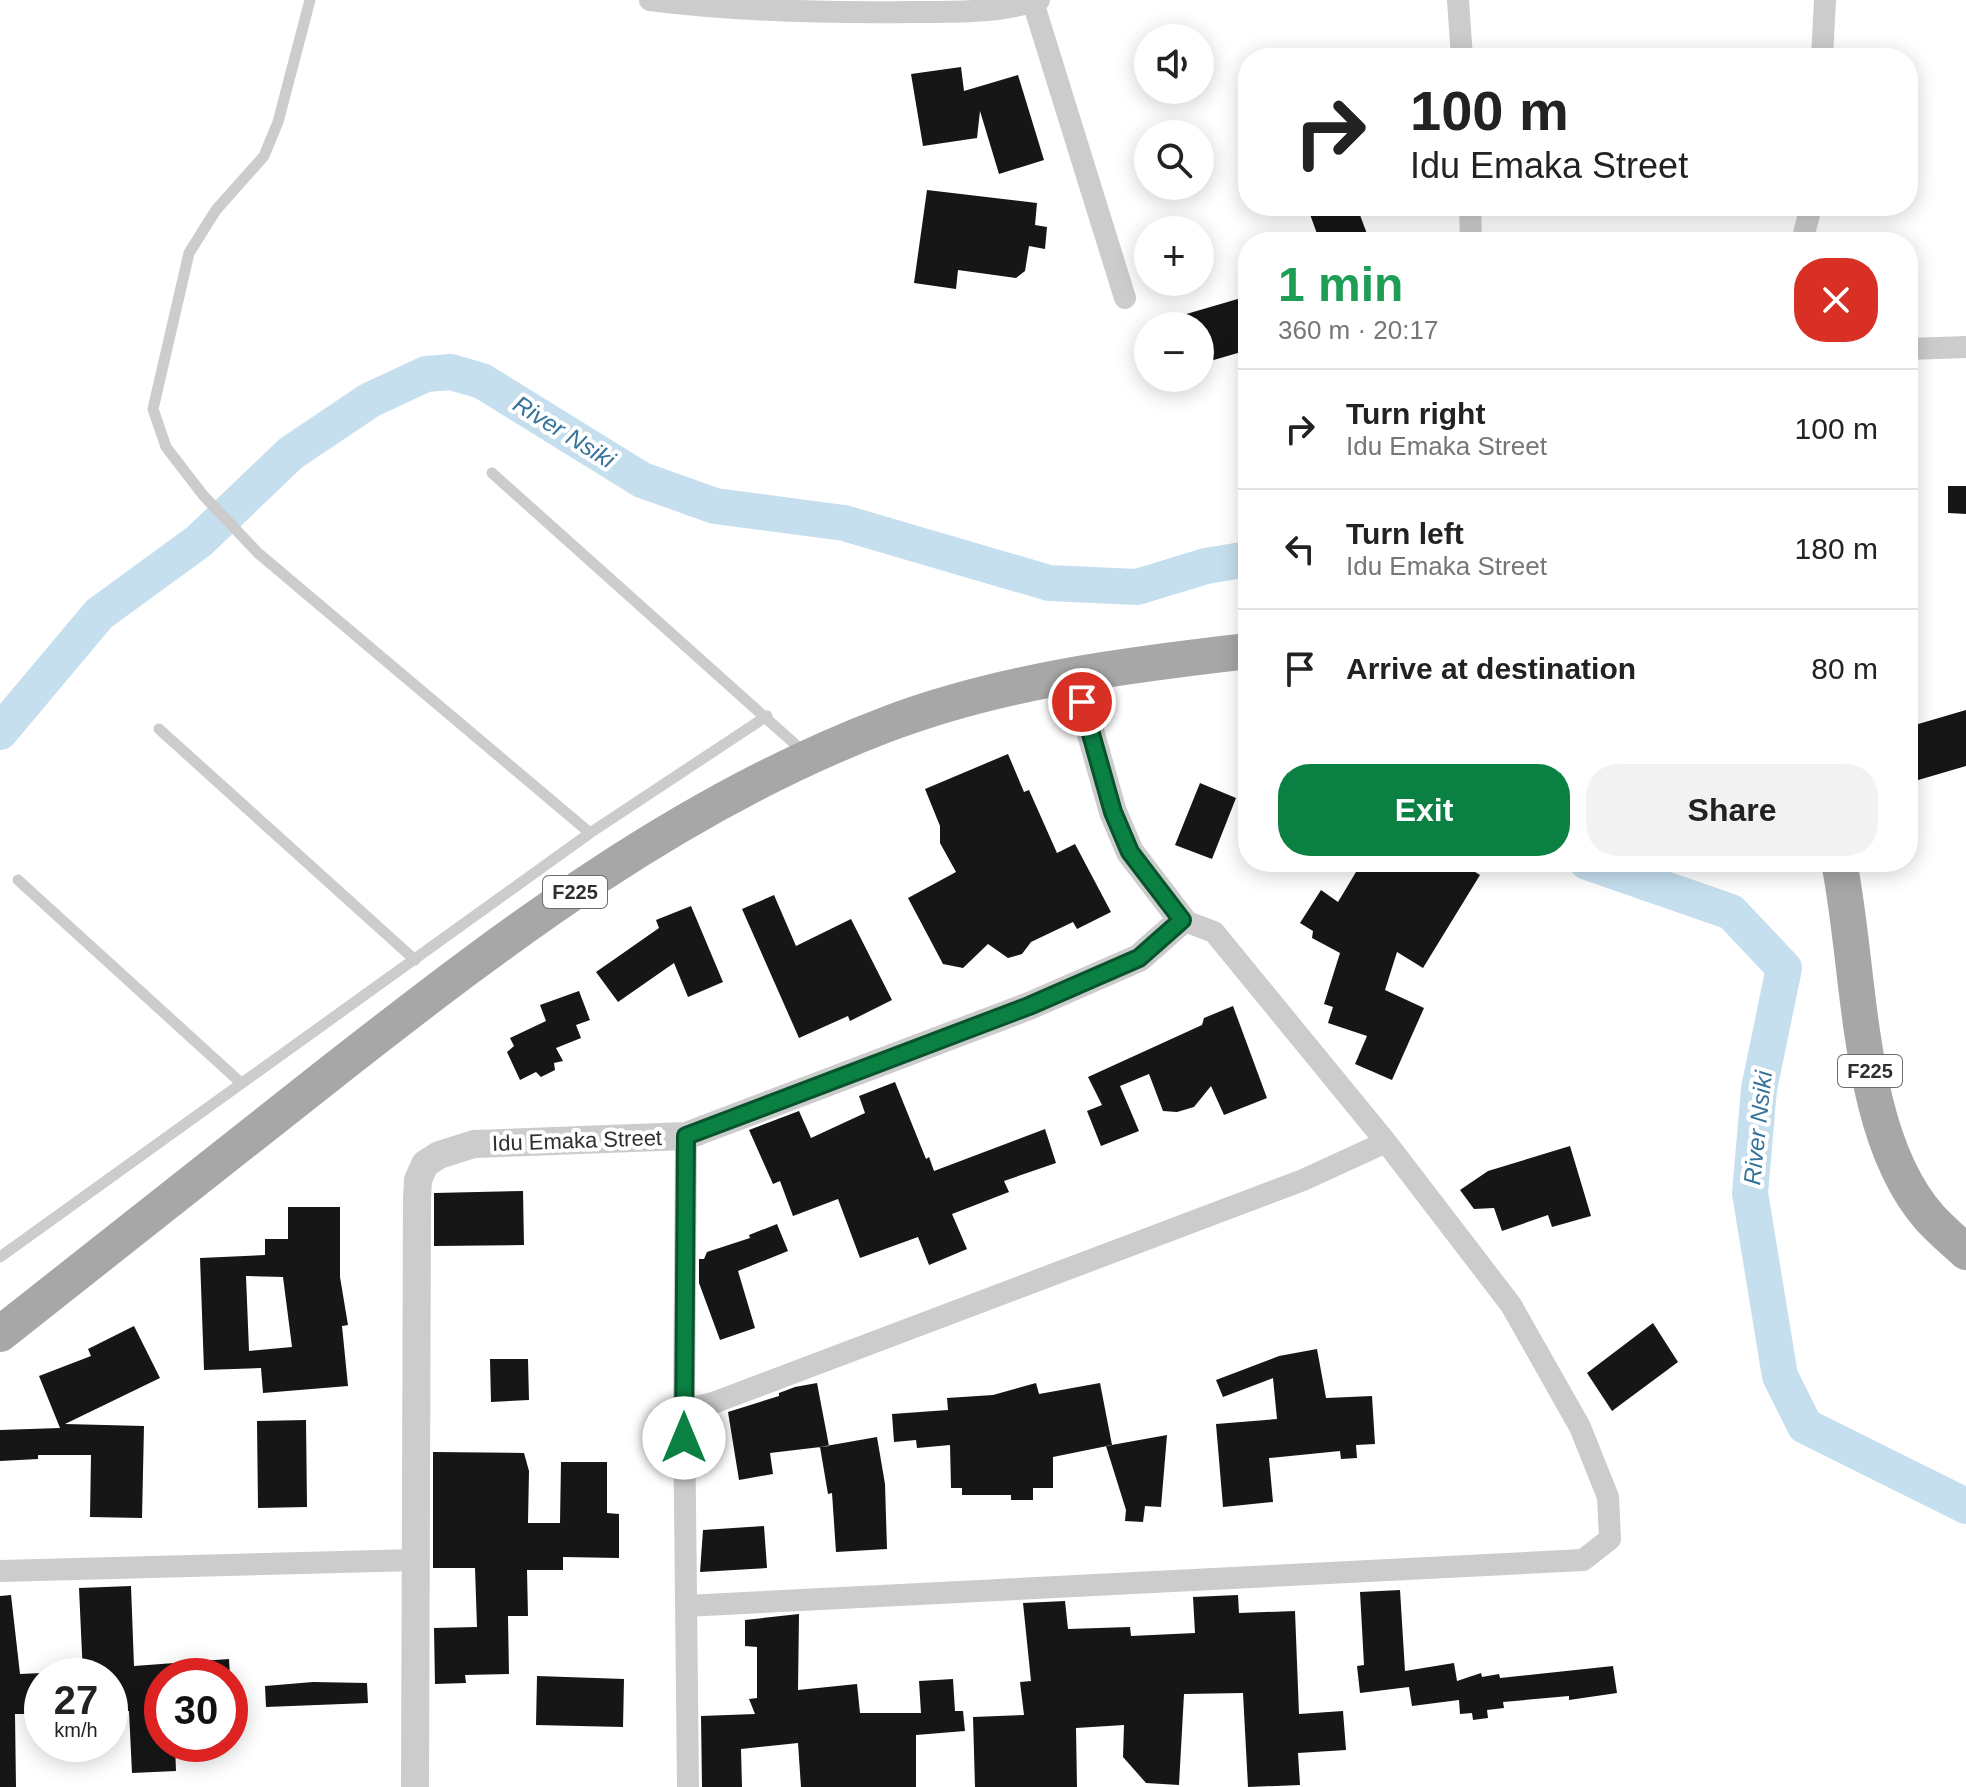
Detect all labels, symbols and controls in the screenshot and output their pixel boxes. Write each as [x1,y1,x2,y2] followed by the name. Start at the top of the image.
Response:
[1134,24,1214,392] map controls
[1134,24,1214,104] button: sound
[1410,79,1569,142] text: 100 m
[1278,80,1382,184] icon: right
[1134,120,1214,200] button: search
[1410,145,1688,186] text: Idu Emaka Street
[1134,216,1214,296] button: +
[1278,258,1403,311] text: 1 min
[1794,258,1878,342] button: close
[1134,312,1214,392] button: −
[1278,315,1438,345] text: 360 m · 20:17
[508,390,621,474] water label: River Nsiki
[1346,397,1485,430] text: Turn right
[1278,407,1322,451] icon: right
[1795,412,1878,445] text: 100 m
[1346,431,1547,461] text: Idu Emaka Street
[1346,517,1464,550] text: Turn left
[1278,527,1322,571] icon: left
[1795,532,1878,565] text: 180 m
[1346,551,1547,581] text: Idu Emaka Street
[1278,647,1322,691] icon: arrive
[1346,652,1636,685] text: Arrive at destination
[1811,652,1878,685] text: 80 m
[1048,668,1116,736] pin
[1060,680,1104,724] icon: arrive
[1278,764,1570,856] button: Exit
[1586,764,1878,856] button: Share
[543,876,607,908] road number: F225
[1838,1055,1902,1087] road number: F225
[1738,1069,1777,1186] water label: River Nsiki
[492,1125,662,1156] street label: Idu Emaka Street
[642,1396,726,1480] position arrow
[144,1658,248,1762] speed limit sign: 30
[54,1678,98,1722] text: 27
[54,1719,98,1741] text: km/h

